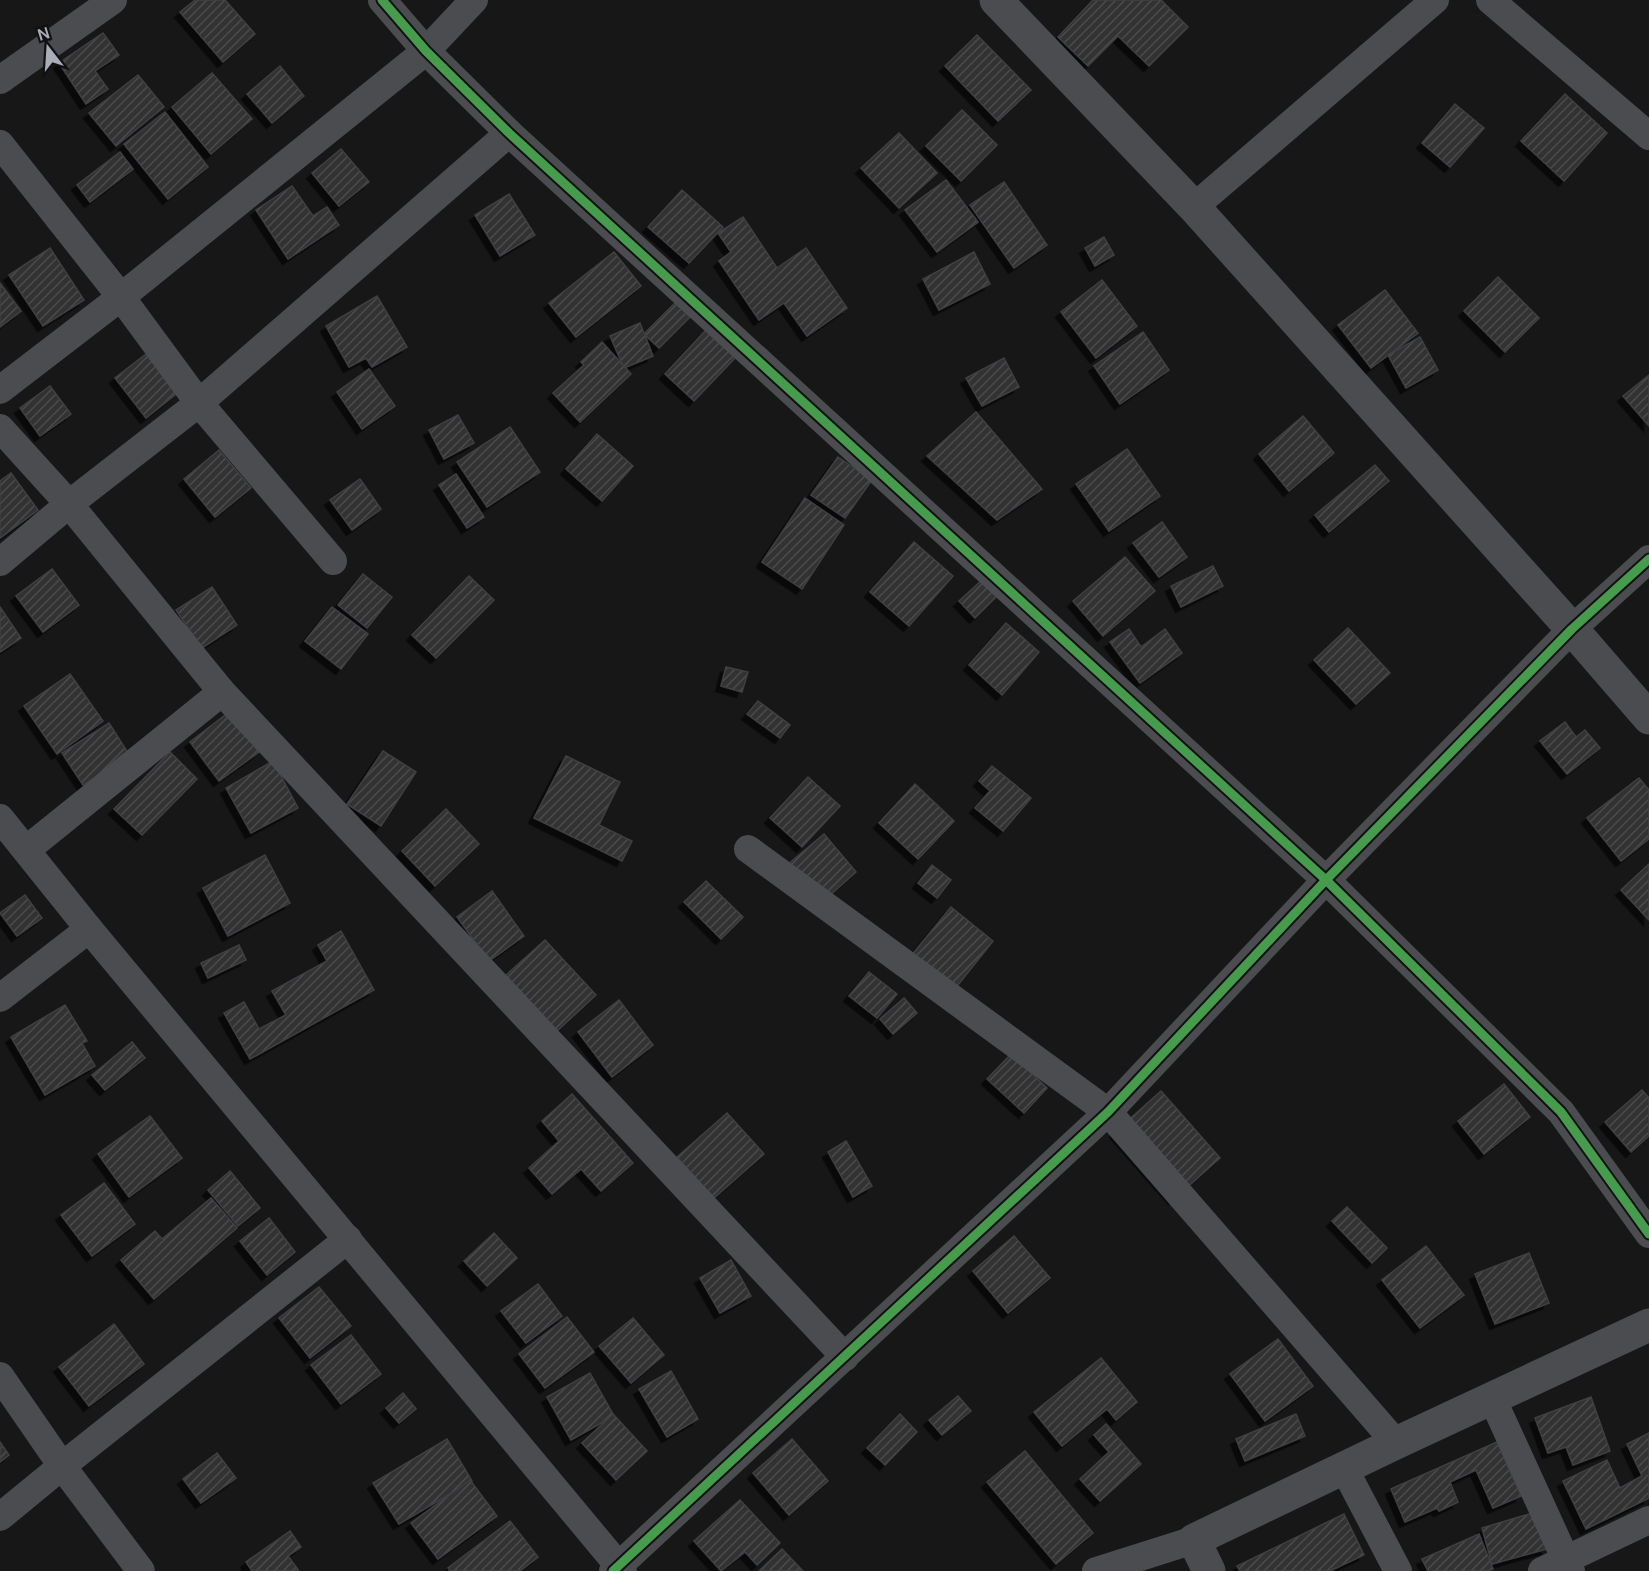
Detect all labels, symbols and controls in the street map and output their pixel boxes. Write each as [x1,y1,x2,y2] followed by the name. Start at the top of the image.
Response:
[18,18,78,78] north arrow
[35,21,52,46] text: N

